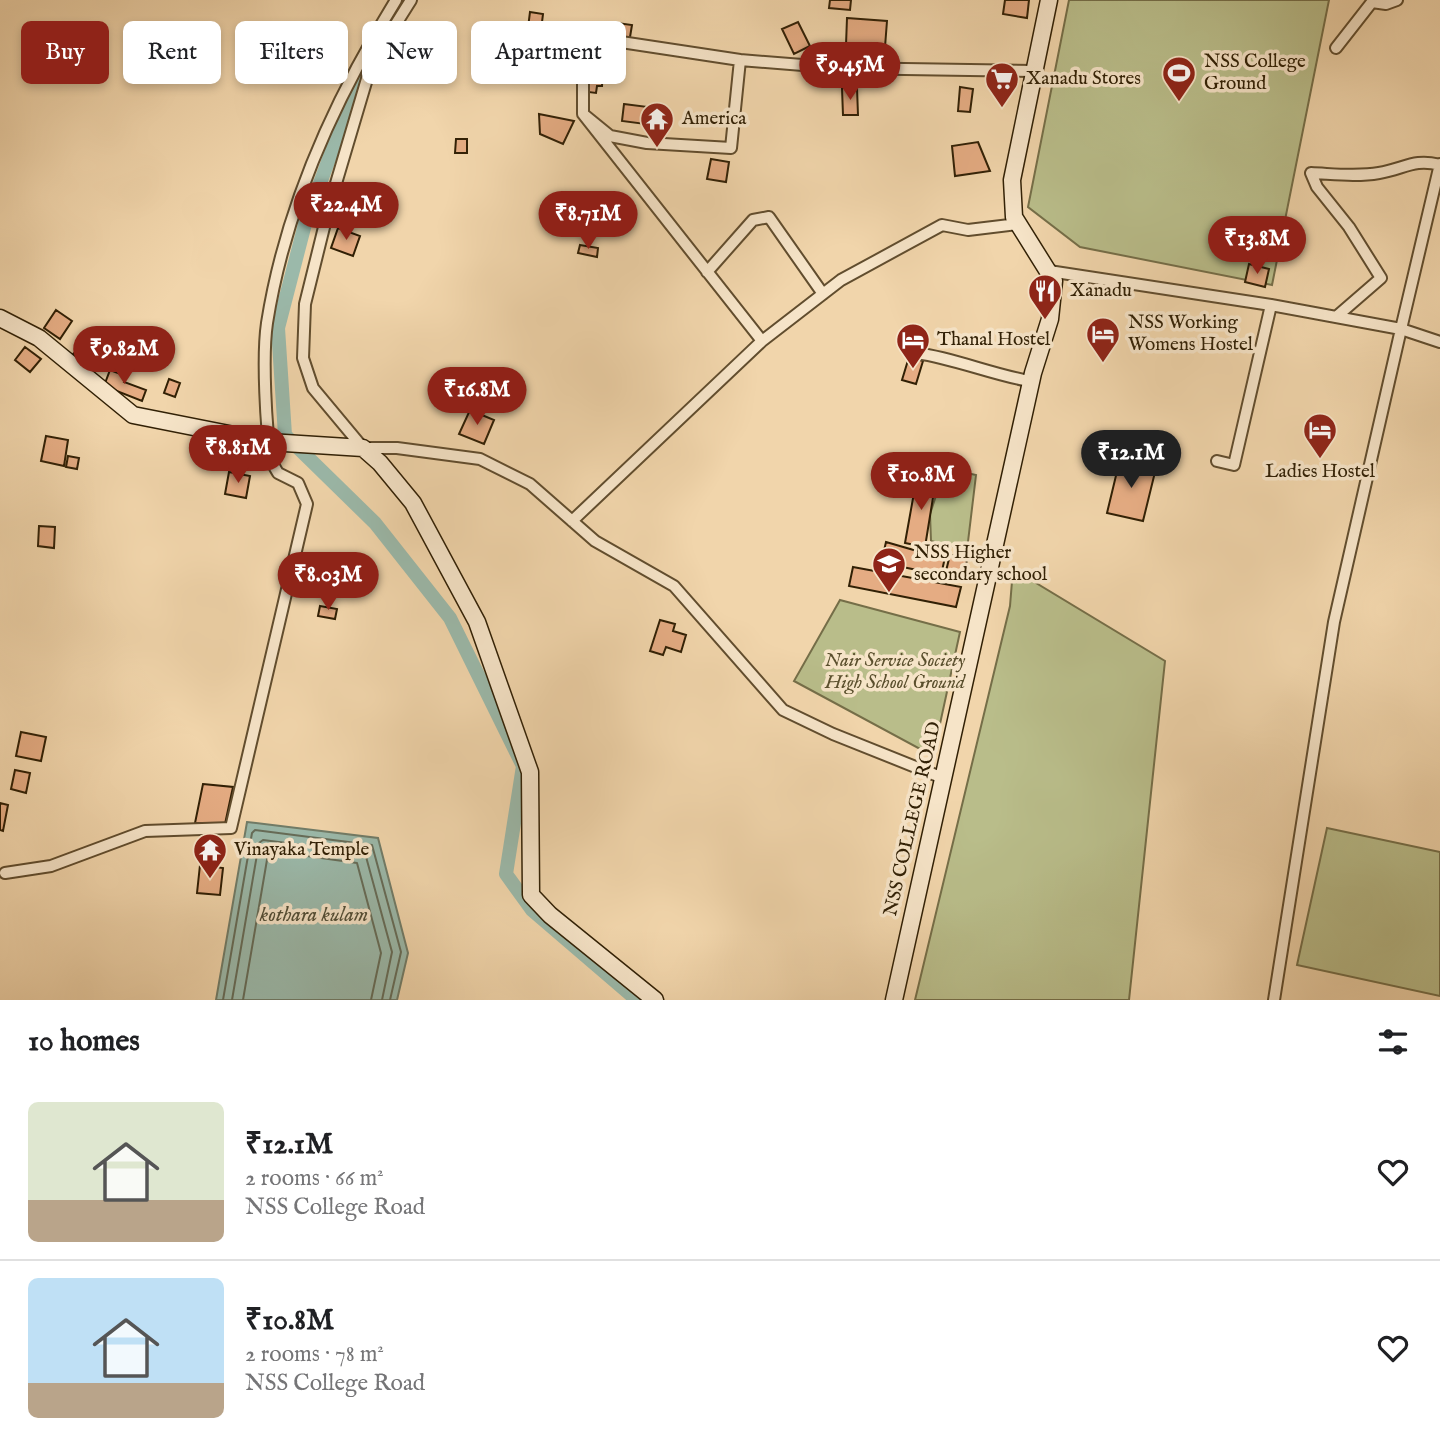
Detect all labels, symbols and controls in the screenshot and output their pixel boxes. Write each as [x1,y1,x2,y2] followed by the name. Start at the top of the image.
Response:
[21,21,109,84] chip: Buy
[123,21,221,84] chip: Rent
[235,21,348,84] chip: Filters
[362,21,457,84] chip: New
[471,21,626,84] chip: Apartment
[793,42,907,102] pin: ₹9.45M
[815,50,885,79] text: ₹9.45M
[1204,50,1306,96] place label: NSS College Ground
[1160,54,1198,103] sports icon: NSS College Ground
[983,60,1021,109] supermarket icon: Xanadu Stores
[1026,67,1141,91] place label: Xanadu Stores
[638,100,676,149] temple icon: America
[681,107,747,131] place label: America
[289,182,403,242] pin: ₹22.4M
[310,190,382,219] text: ₹22.4M
[531,191,645,251] pin: ₹8.71M
[555,199,621,228] text: ₹8.71M
[1200,216,1314,276] pin: ₹13.8M
[1224,224,1290,253] text: ₹13.8M
[1026,272,1064,321] restaurant icon: Xanadu
[1070,279,1132,303] place label: Xanadu
[1128,311,1254,357] place label: NSS Working Womens Hostel
[1084,315,1122,364] hotel icon: NSS Working Womens Hostel
[894,321,932,370] hotel icon: Thanal Hostel
[67,326,181,386] pin: ₹9.82M
[937,328,1051,352] place label: Thanal Hostel
[89,334,159,363] text: ₹9.82M
[420,368,534,427] pin: ₹16.8M
[443,375,511,404] text: ₹16.8M
[1301,411,1339,460] hotel icon: Ladies Hostel
[181,426,295,485] pin: ₹8.81M
[1074,430,1188,490] pin: ₹12.1M
[205,433,271,462] text: ₹8.81M
[1097,438,1165,467] text: ₹12.1M
[864,452,978,512] pin: ₹10.8M
[887,460,955,489] text: ₹10.8M
[1265,460,1376,484] place label: Ladies Hostel
[914,541,1048,587] place label: NSS Higher secondary school
[870,545,908,594] school or university icon: NSS Higher secondary school
[271,552,385,612] pin: ₹8.03M
[294,560,362,589] text: ₹8.03M
[824,649,966,695] park label: Nair Service Society High School Ground
[879,719,947,919] street label: NSS COLLEGE ROAD
[191,831,229,880] temple icon: Vinayaka Temple
[233,838,369,862] place label: Vinayaka Temple
[259,902,368,929] water label: kothara kulam
[28,1023,140,1061] text: 10 homes
[1374,1023,1412,1061] icon: filters
[245,1126,333,1164] text: ₹12.1M
[84,1130,168,1214] icon: home
[1374,1153,1412,1191] icon: heart
[245,1164,384,1193] text: 2 rooms · 66 m²
[245,1193,425,1222] text: NSS College Road
[245,1302,334,1340] text: ₹10.8M
[84,1306,168,1390] icon: home
[1374,1329,1412,1367] icon: heart
[245,1340,384,1369] text: 2 rooms · 78 m²
[245,1369,425,1398] text: NSS College Road

